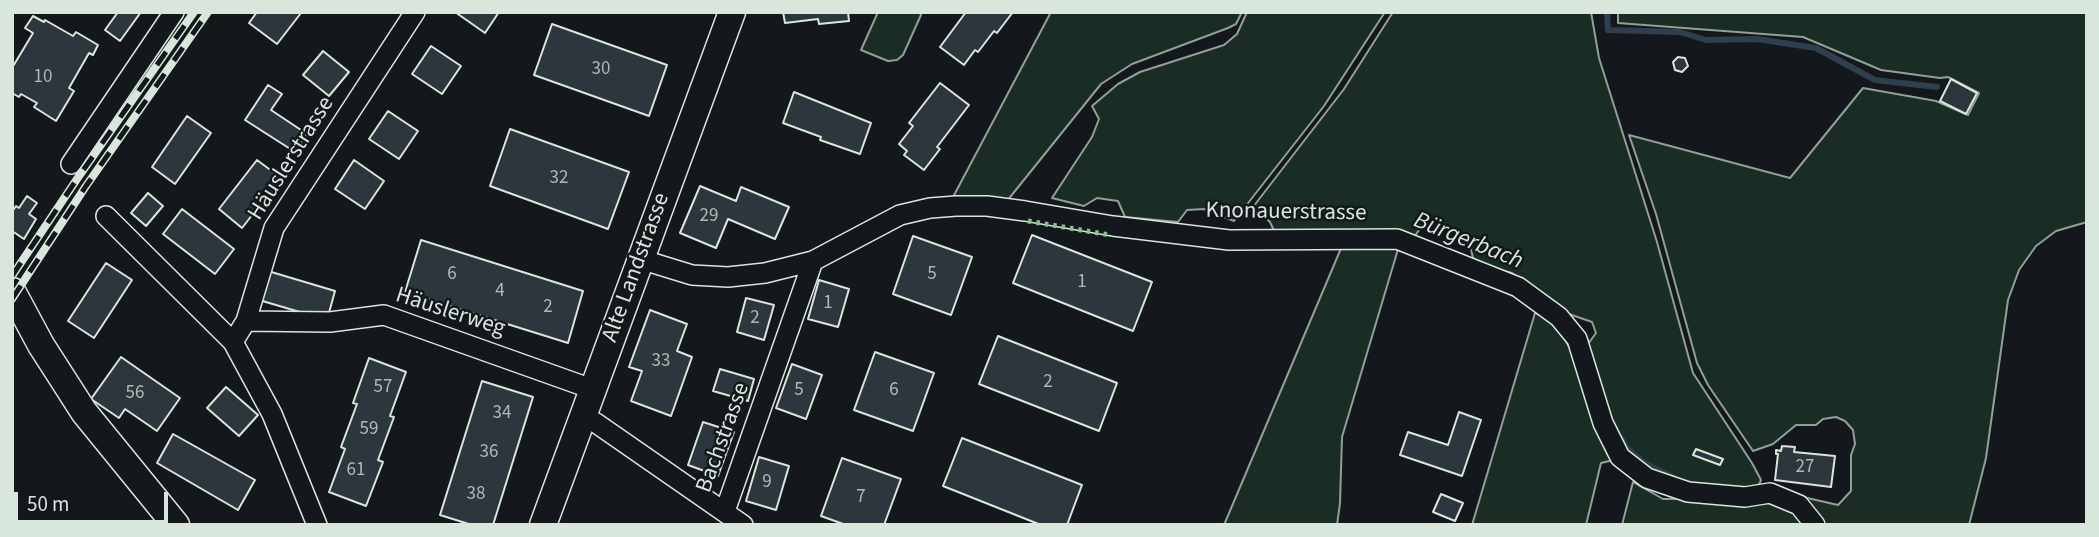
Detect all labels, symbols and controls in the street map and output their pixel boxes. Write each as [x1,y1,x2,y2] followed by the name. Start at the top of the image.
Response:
[592,59,610,81] house number: 30
[34,67,52,89] house number: 10
[243,92,341,226] street label: Häuslerstrasse
[550,168,568,190] house number: 32
[597,190,677,346] street label: Alte Landstrasse
[1205,198,1367,228] street label: Knonauerstrasse
[700,206,718,228] house number: 29
[1409,207,1527,277] water label: Bürgerbach
[447,264,457,286] house number: 6
[927,264,937,286] house number: 5
[1077,272,1087,294] house number: 1
[495,281,505,303] house number: 4
[392,282,508,344] street label: Häuslerweg
[823,293,833,315] house number: 1
[543,297,553,319] house number: 2
[750,308,760,330] house number: 2
[652,351,670,373] house number: 33
[1043,372,1053,394] house number: 2
[374,377,392,399] house number: 57
[691,379,757,497] street label: Bachstrasse
[794,380,804,402] house number: 5
[889,380,899,402] house number: 6
[126,383,144,405] house number: 56
[493,403,511,425] house number: 34
[360,419,378,441] house number: 59
[480,442,498,464] house number: 36
[1796,457,1814,479] house number: 27
[347,460,365,482] house number: 61
[762,472,772,494] house number: 9
[18,477,172,522] scale bar
[467,484,485,506] house number: 38
[856,487,866,509] house number: 7
[27,489,69,519] text: 50 m

